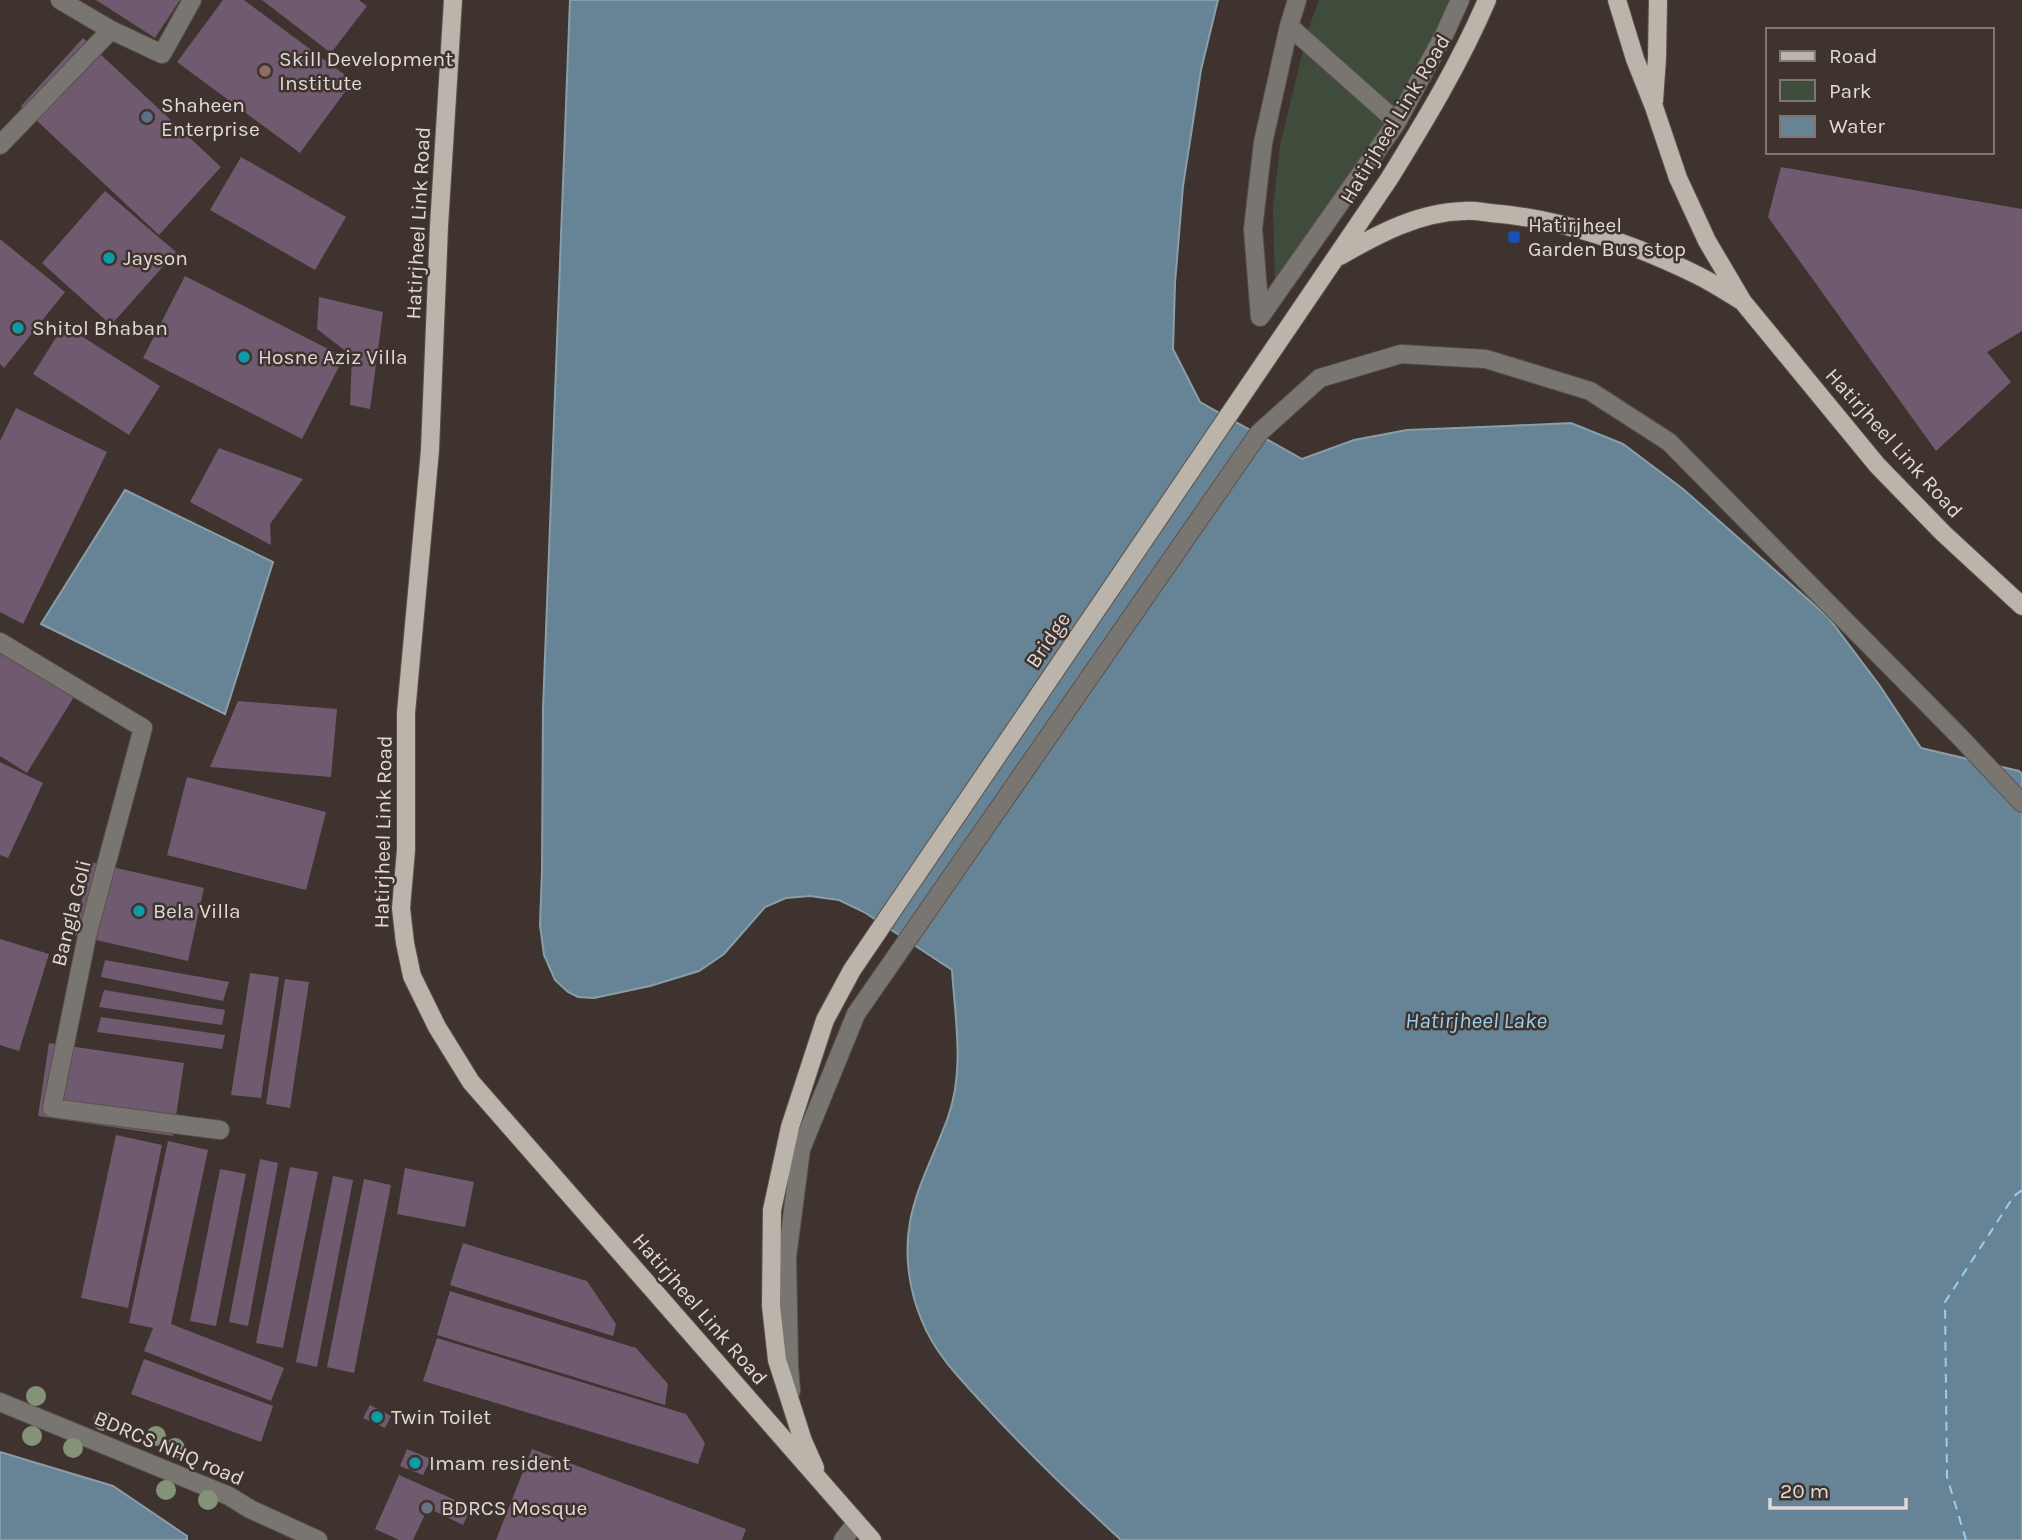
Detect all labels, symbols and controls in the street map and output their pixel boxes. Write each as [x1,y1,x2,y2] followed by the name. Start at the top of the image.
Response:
[1766,28,1994,154] legend
[1335,30,1455,208] street label: Hatirjheel Link Road
[1829,44,1877,68] text: Road
[279,47,453,95] place label: Skill Development Institute
[257,63,273,79] marker: Skill Development Institute
[1829,79,1872,103] text: Park
[161,93,260,141] place label: Shaheen Enterprise
[139,109,155,125] marker: Shaheen Enterprise
[1829,114,1885,138] text: Water
[401,126,435,320] street label: Hatirjheel Link Road
[1528,213,1686,261] place label: Hatirjheel Garden Bus stop
[1506,229,1522,245] marker: Hatirjheel Garden Bus stop
[123,246,188,270] place label: Jayson
[101,250,117,266] marker: Jayson
[32,316,168,340] place label: Shitol Bhaban
[10,320,26,336] marker: Shitol Bhaban
[258,345,408,369] place label: Hosne Aziz Villa
[236,349,252,365] marker: Hosne Aziz Villa
[1821,363,1967,523] street label: Hatirjheel Link Road
[1021,608,1075,672] street label: Bridge
[369,735,397,929] street label: Hatirjheel Link Road
[46,857,96,969] street label: Bangla Goli
[153,899,241,923] place label: Bela Villa
[131,903,147,919] marker: Bela Villa
[1405,1007,1547,1034] water label: Hatirjheel Lake
[628,1228,772,1390] street label: Hatirjheel Link Road
[391,1405,491,1429] place label: Twin Toilet
[90,1406,248,1490] street label: BDRCS NHQ road
[369,1409,385,1425] marker: Twin Toilet
[429,1451,570,1475] place label: Imam resident
[407,1455,423,1471] marker: Imam resident
[1770,1466,1906,1510] scale bar
[1780,1479,1829,1503] text: 20 m
[441,1496,587,1520] place label: BDRCS Mosque
[419,1500,435,1516] marker: BDRCS Mosque

